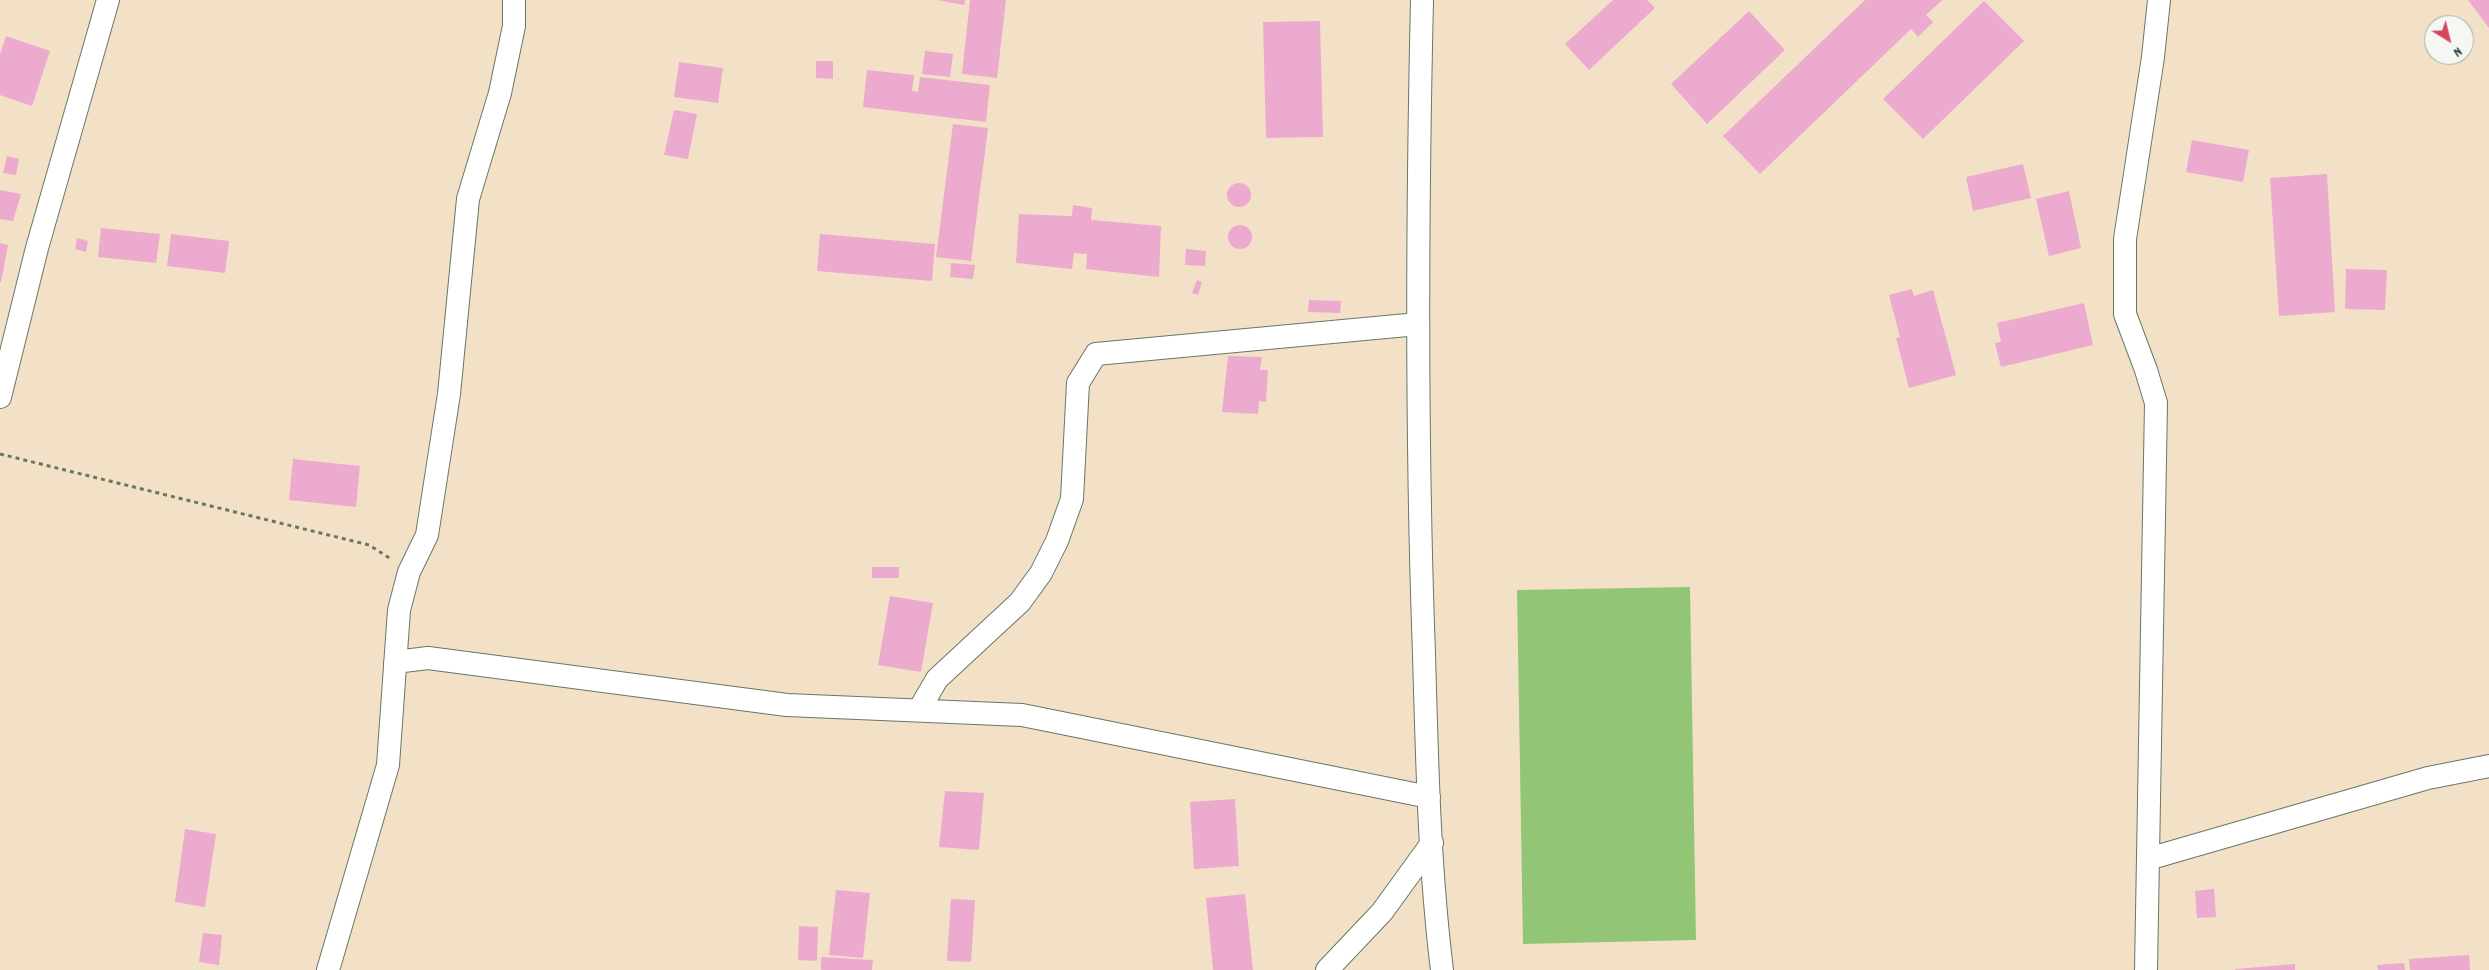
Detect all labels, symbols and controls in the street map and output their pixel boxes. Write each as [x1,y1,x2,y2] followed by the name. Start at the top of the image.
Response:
[2424,15,2474,65] north arrow
[2449,41,2466,61] text: N

